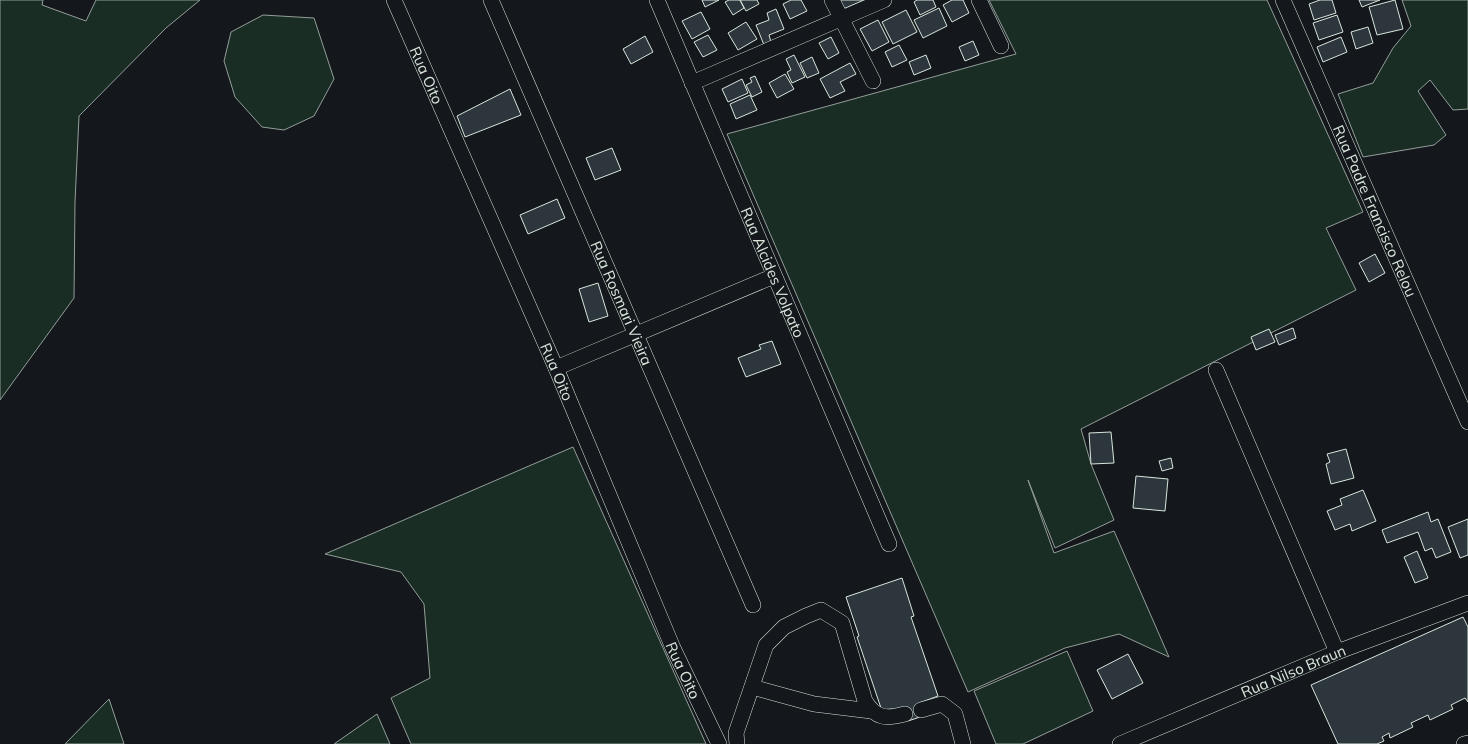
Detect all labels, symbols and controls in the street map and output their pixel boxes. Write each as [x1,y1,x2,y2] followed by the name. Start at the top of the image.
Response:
[406,43,448,107] street label: Rua Oito
[1329,122,1421,300] street label: Rua Padre Francisco Relou
[737,204,809,340] street label: Rua Alcides Volpato
[587,238,657,368] street label: Rua Rosmari Vieira
[537,340,578,403] street label: Rua Oito
[662,639,705,702] street label: Rua Oito
[1238,640,1348,701] street label: Rua Nilso Braun

